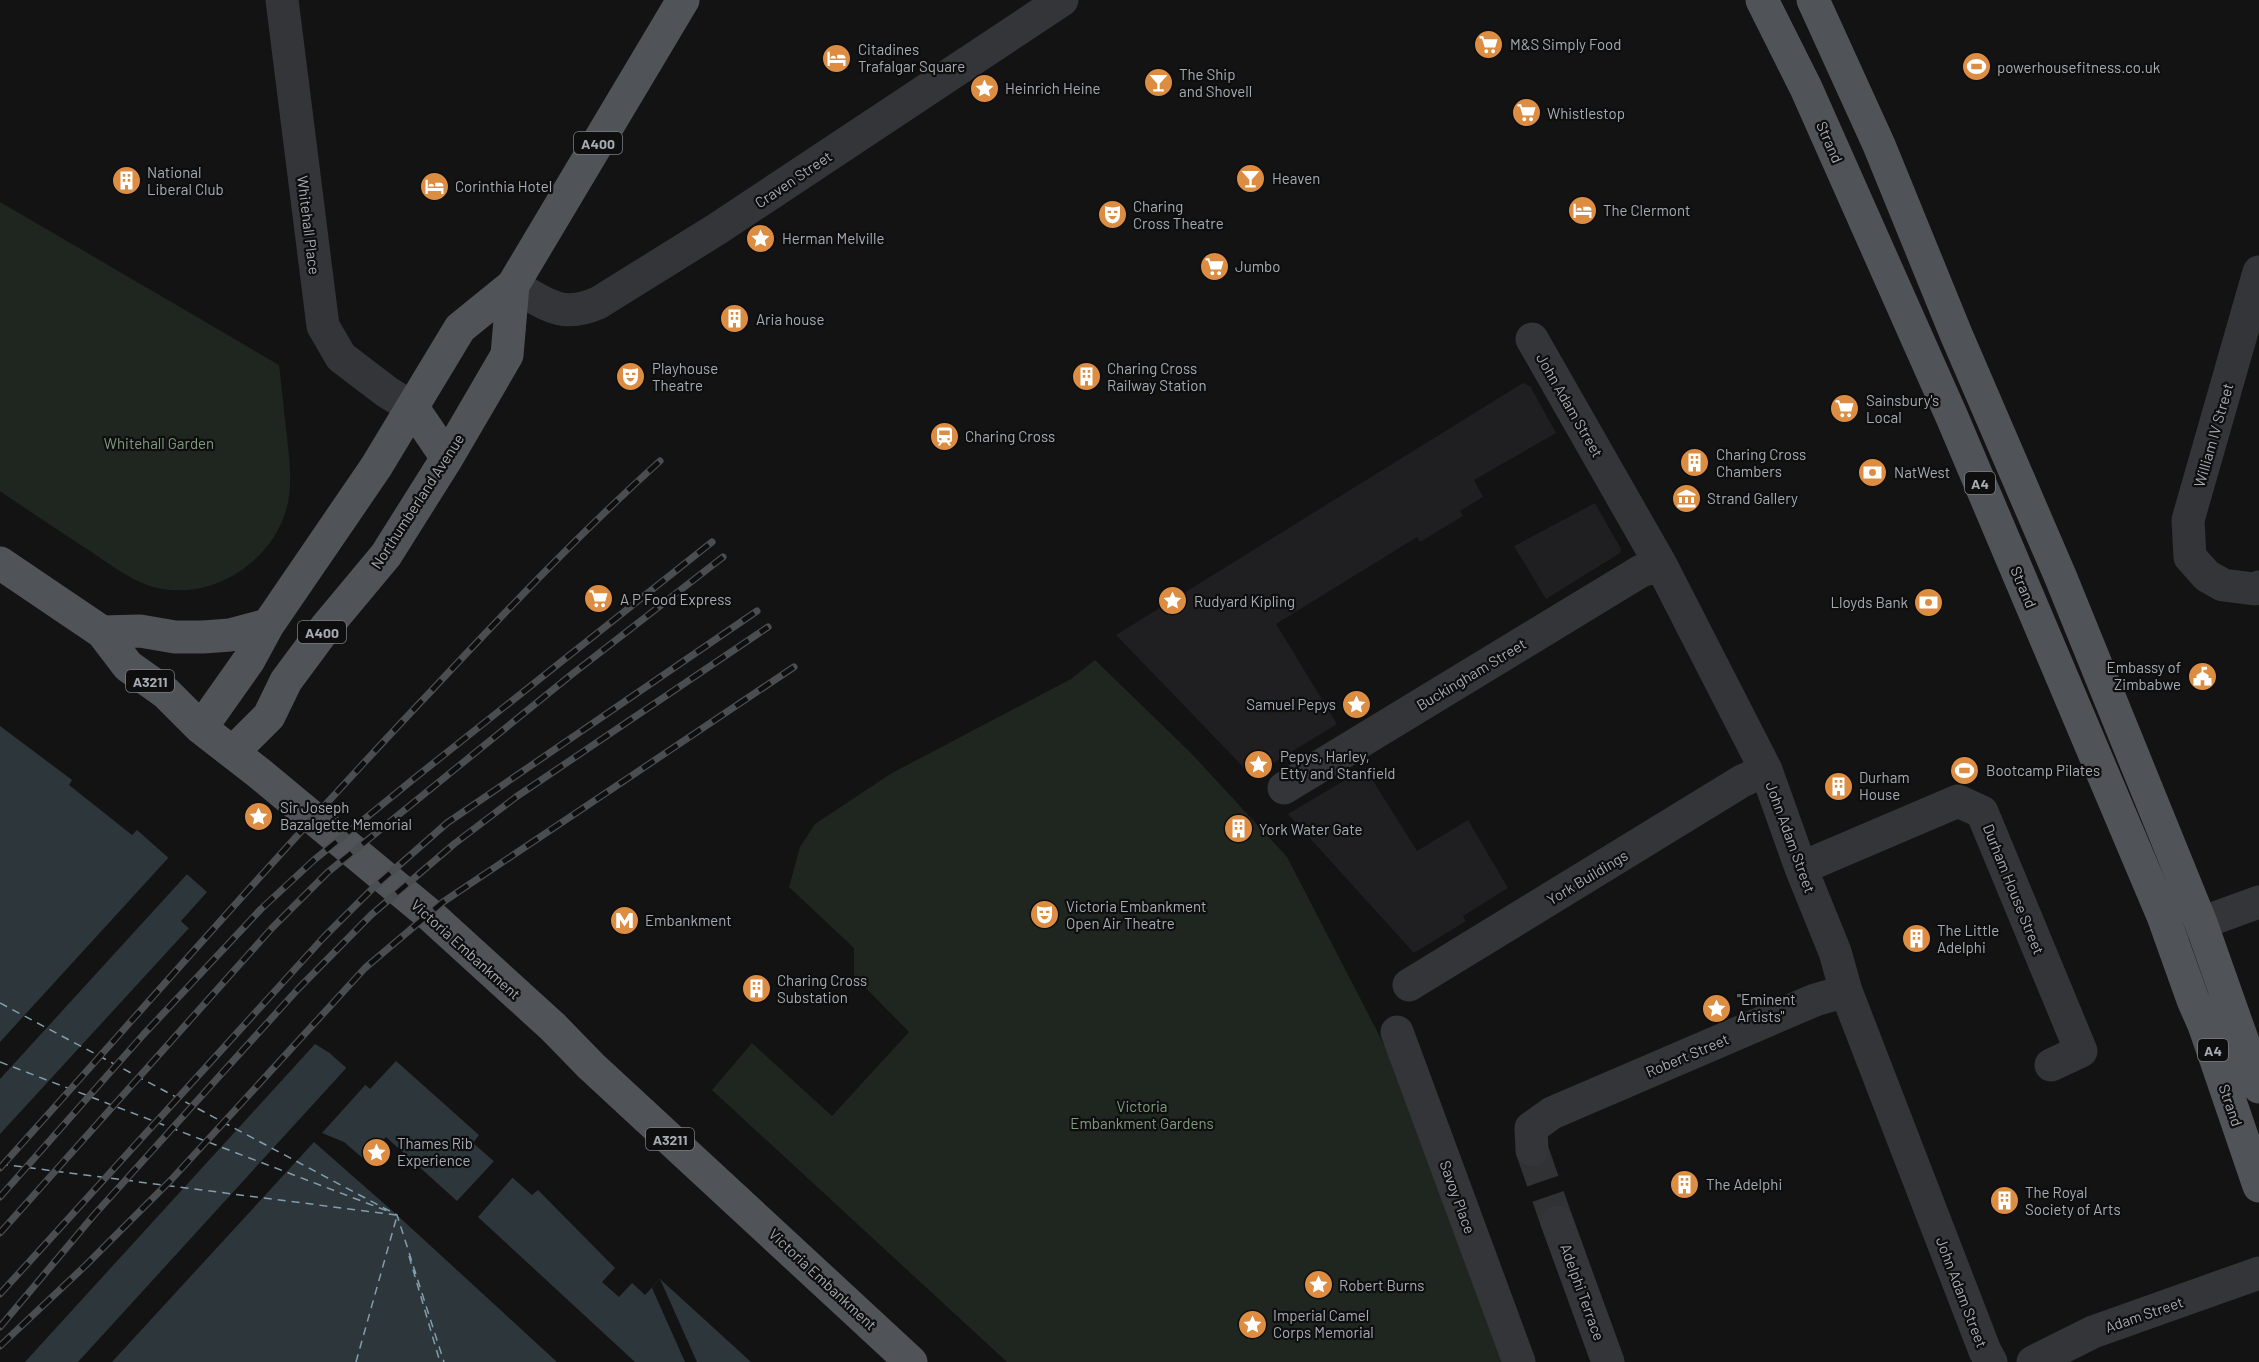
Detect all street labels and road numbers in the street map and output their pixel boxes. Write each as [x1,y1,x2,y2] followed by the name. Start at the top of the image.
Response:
[1813,118,1847,166] street label: Strand
[574,132,622,154] road number: A400
[751,147,835,211] street label: Craven Street
[294,174,324,276] street label: Whitehall Place
[1533,350,1607,460] street label: John Adam Street
[2190,381,2236,489] street label: William IV Street
[367,430,467,572] street label: Northumberland Avenue
[1965,472,1995,494] road number: A4
[2007,563,2041,611] street label: Strand
[298,621,346,643] road number: A400
[1413,634,1529,714] street label: Buckingham Street
[126,670,174,692] road number: A3211
[1763,779,1819,895] street label: John Adam Street
[1980,821,2048,957] street label: Durham House Street
[1543,846,1631,908] street label: York Buildings
[408,895,524,1003] street label: Victoria Embankment
[1643,1029,1731,1081] street label: Robert Street
[2198,1039,2228,1061] road number: A4
[2215,1082,2247,1128] street label: Strand
[646,1128,694,1150] road number: A3211
[1436,1158,1480,1236] street label: Savoy Place
[765,1224,881,1334] street label: Victoria Embankment
[1933,1234,1991,1350] street label: John Adam Street
[1557,1241,1609,1343] street label: Adelphi Terrace
[2103,1292,2185,1336] street label: Adam Street

